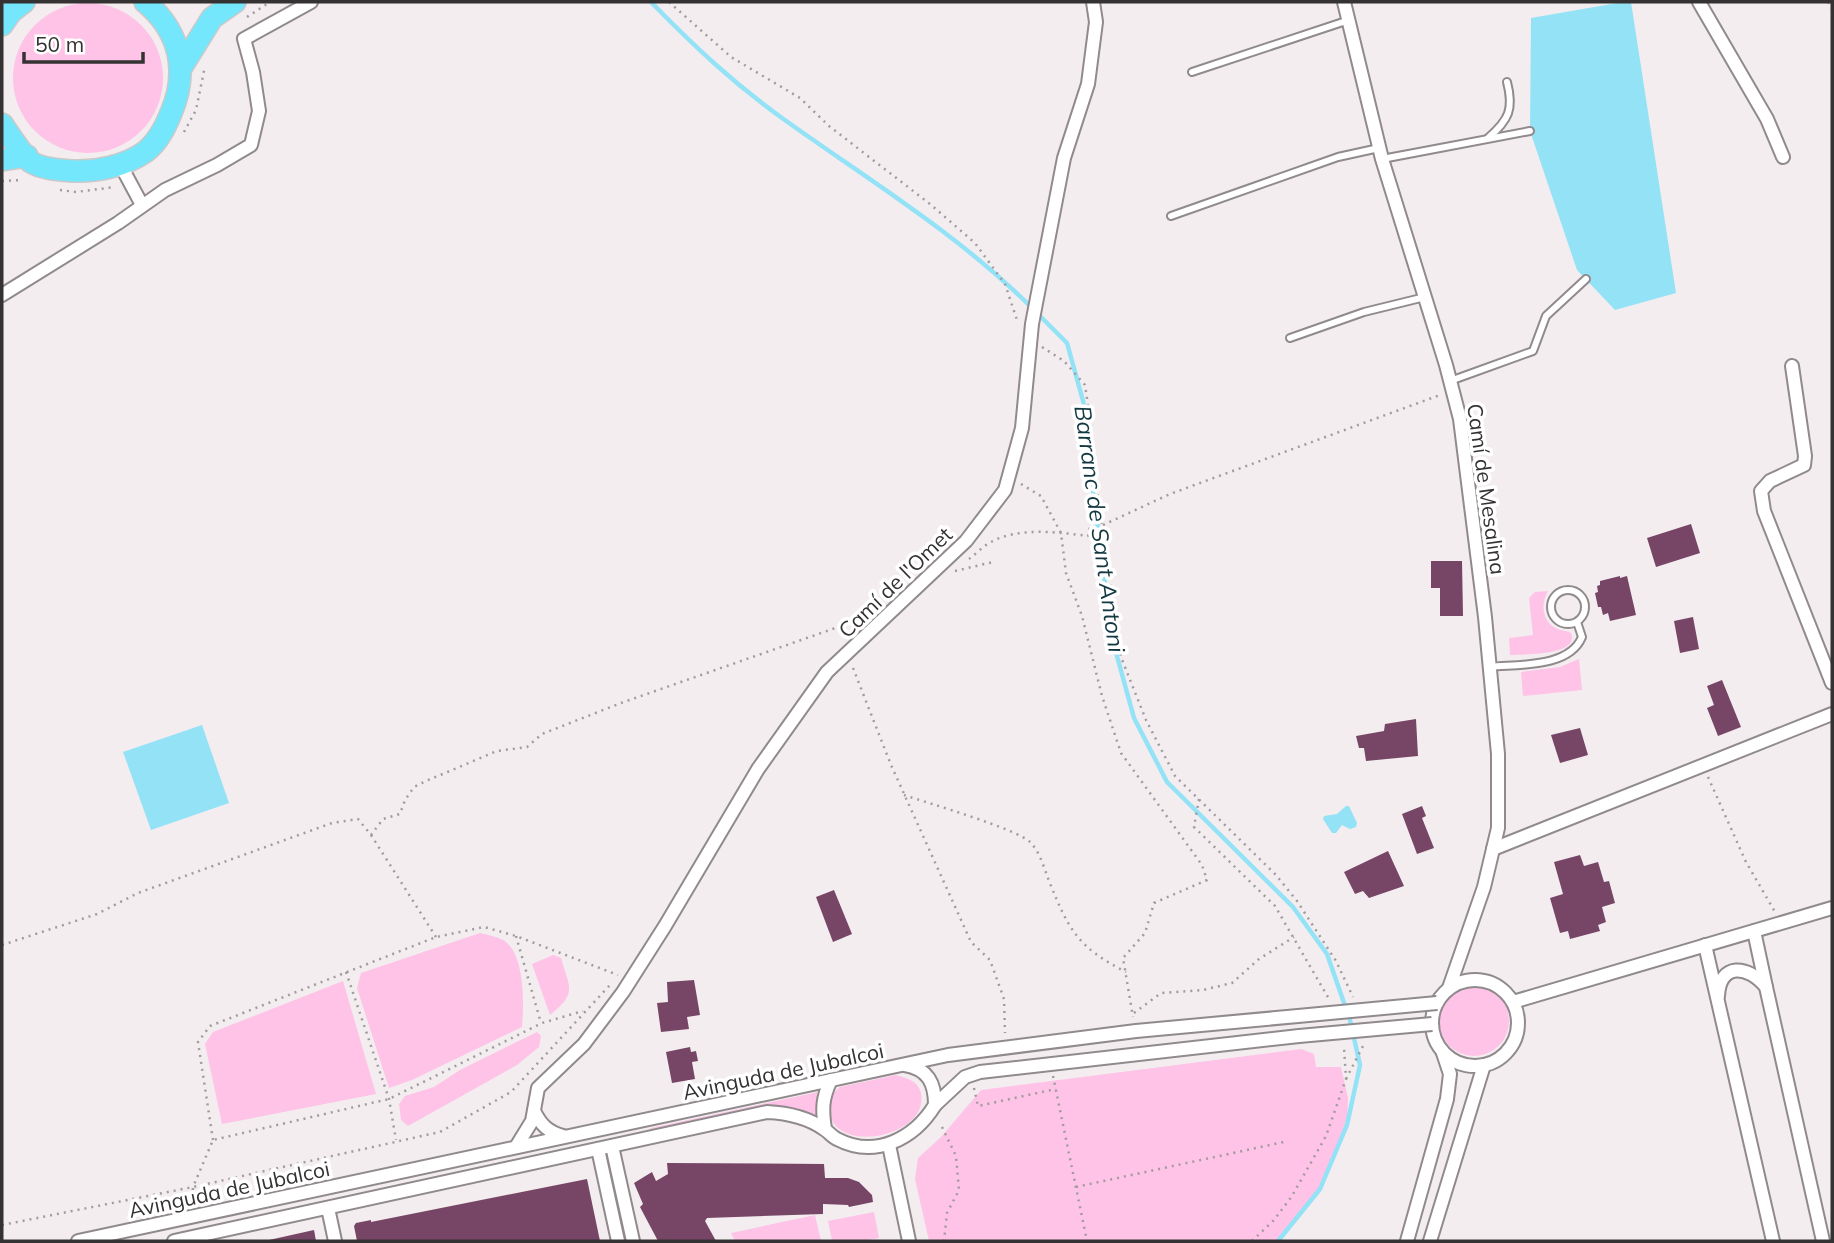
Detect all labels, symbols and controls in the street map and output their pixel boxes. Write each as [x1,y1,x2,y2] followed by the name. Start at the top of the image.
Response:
[24,21,144,65] scale bar
[35,31,84,57] text: 50 m
[1462,402,1512,576] street label: Camí de Mesalina
[1068,404,1132,655] water label: Barranc de Sant Antoni
[833,521,957,643] street label: Camí de l'Omet
[680,1037,886,1105] street label: Avinguda de Jubalcoi
[126,1155,332,1223] street label: Avinguda de Jubalcoi

